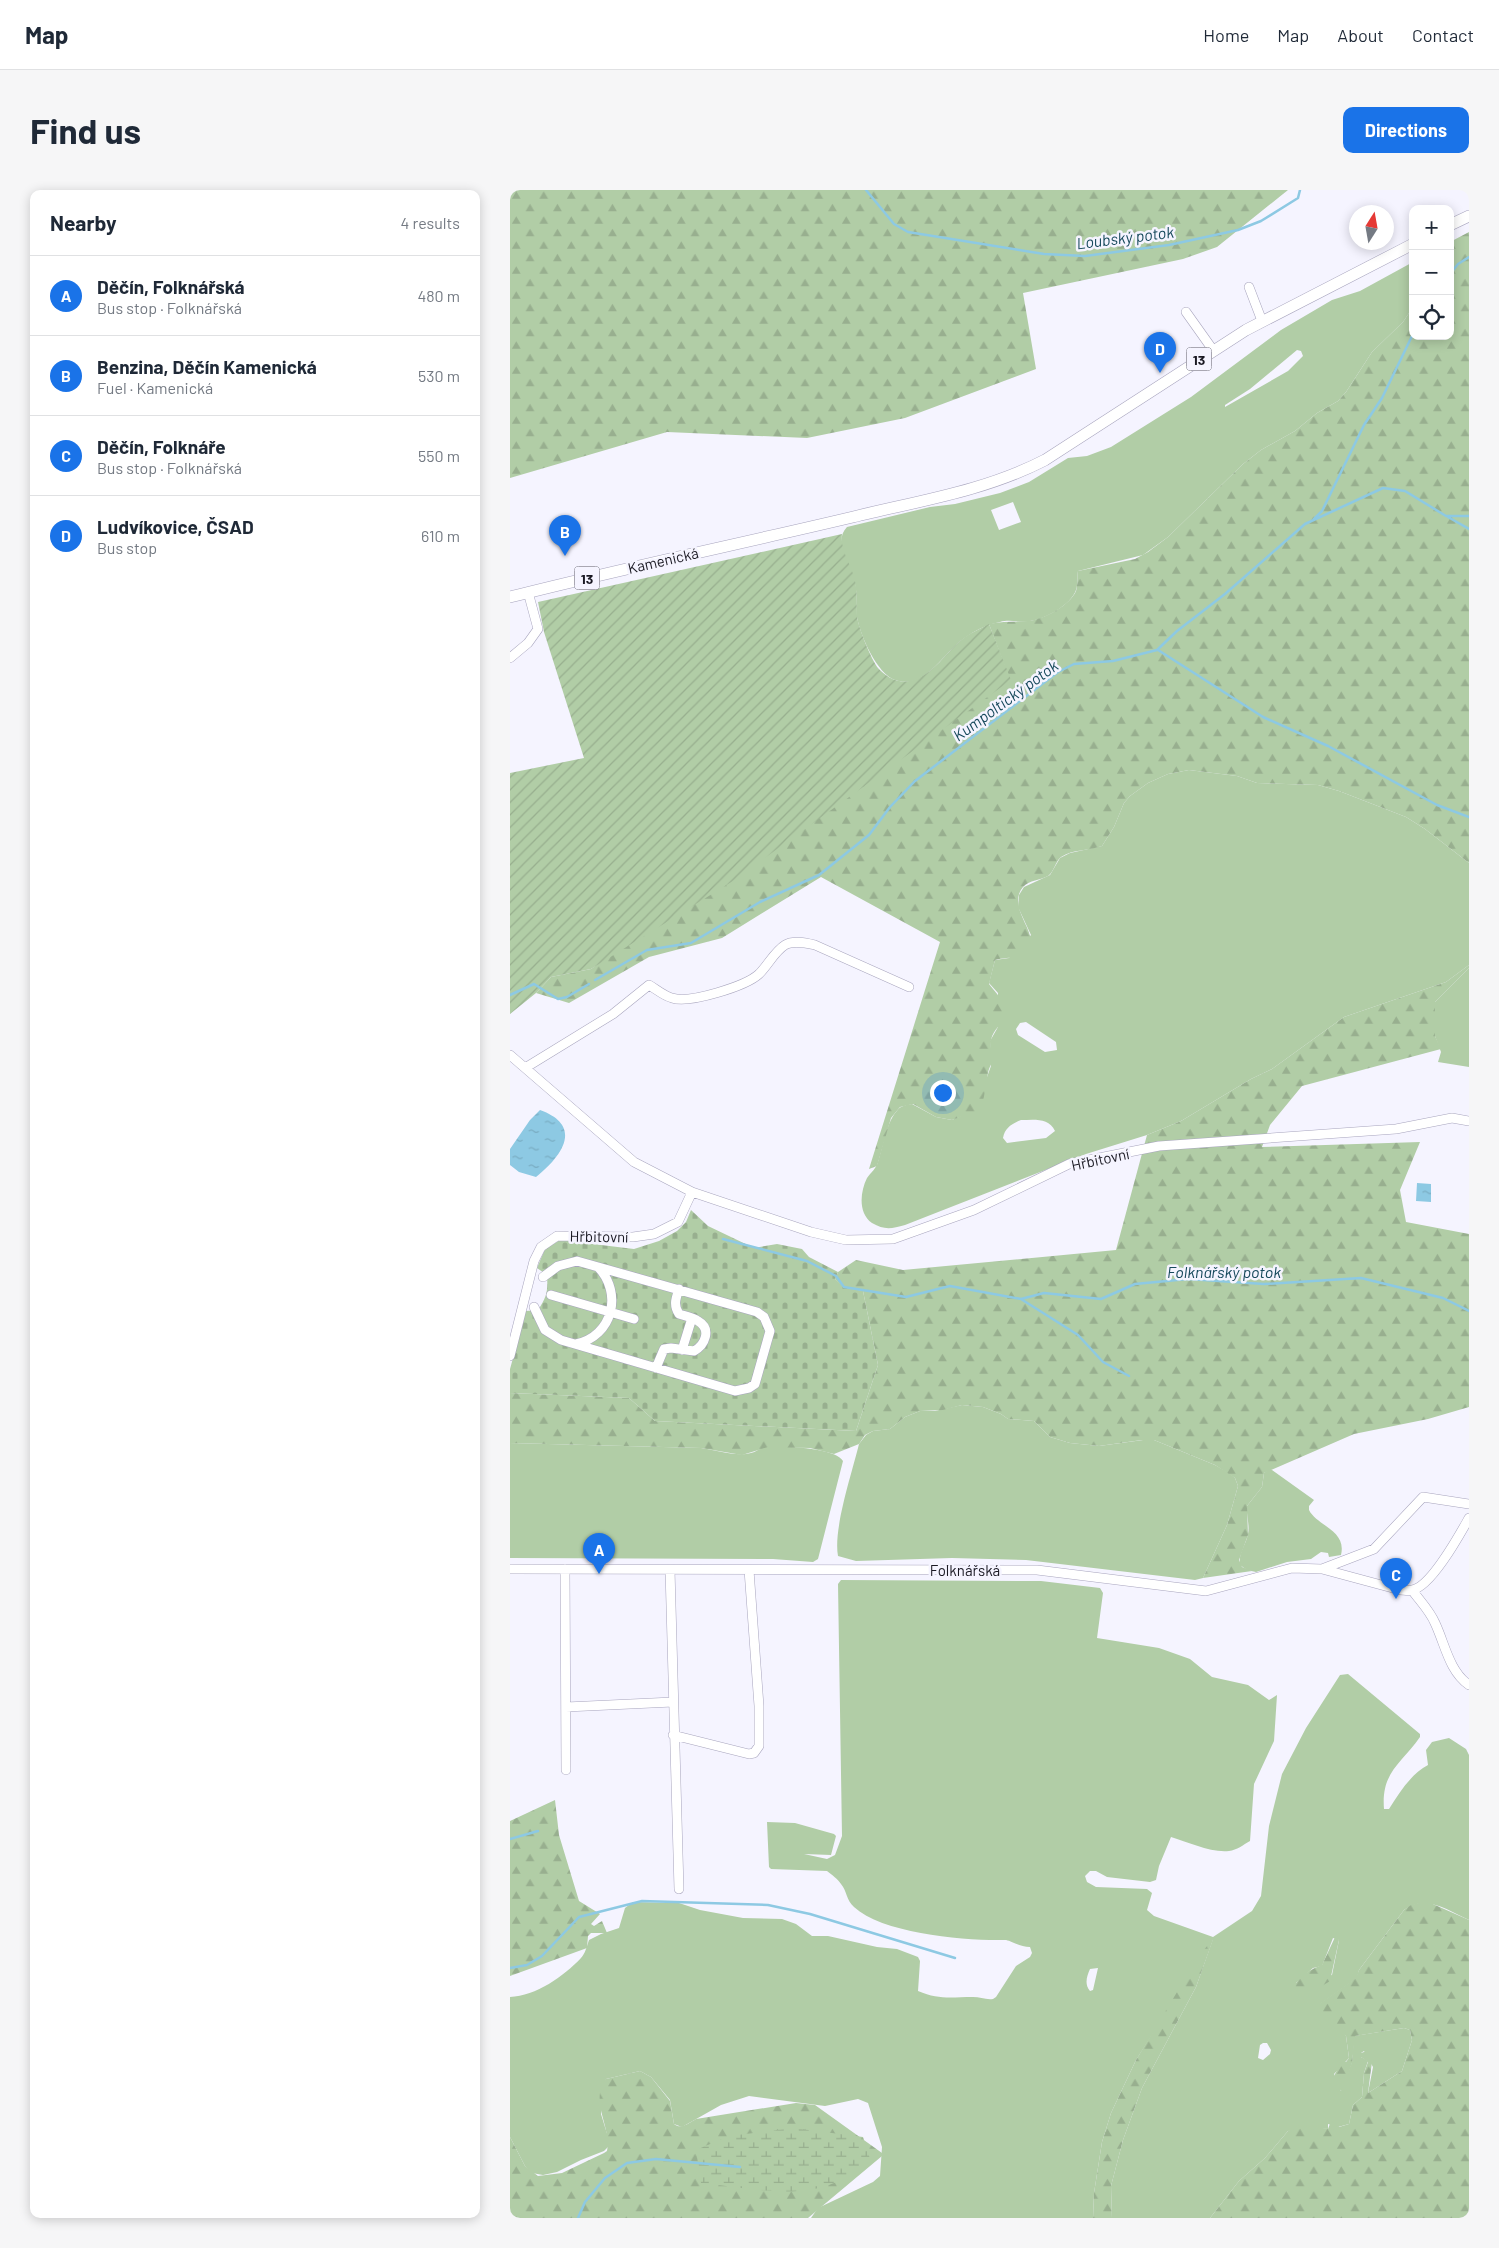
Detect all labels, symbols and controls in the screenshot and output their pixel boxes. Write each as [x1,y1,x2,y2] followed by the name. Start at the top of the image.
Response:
[25,20,68,49] text: Map
[1203,24,1249,46] text: Home
[1277,24,1309,46] text: Map
[1337,24,1384,46] text: About
[1412,24,1474,46] text: Contact
[1343,107,1469,153] button: Directions
[30,109,141,151] text: Find us
[1349,205,1394,250] north arrow
[1409,205,1454,340] map controls
[1409,205,1454,250] button: +
[50,210,116,235] text: Nearby
[400,213,460,232] text: 4 results
[1075,222,1175,252] water label: Loubský potok
[1409,250,1454,295] button: −
[97,275,245,298] text: Děčín, Folknářská
[61,286,71,305] text: A
[417,286,460,305] text: 480 m
[1409,295,1454,340] button: locate
[97,298,242,317] text: Bus stop · Folknářská
[1144,332,1176,373] pin: D
[1186,347,1212,370] road number: 13
[97,355,317,378] text: Benzina, Děčín Kamenická
[61,366,71,385] text: B
[418,366,460,385] text: 530 m
[97,378,213,397] text: Fuel · Kamenická
[97,435,226,458] text: Děčín, Folknáře
[61,446,71,465] text: C
[418,446,460,465] text: 550 m
[97,458,242,477] text: Bus stop · Folknářská
[97,515,254,538] text: Ludvíkovice, ČSAD
[549,515,581,556] pin: B
[61,526,71,545] text: D
[421,526,460,545] text: 610 m
[97,538,157,557] text: Bus stop
[626,543,700,577] street label: Kamenická
[574,566,600,589] road number: 13
[949,655,1061,745] water label: Kumpoltický potok
[930,1080,956,1106] your location
[1069,1144,1131,1174] street label: Hřbitovní
[569,1226,629,1246] street label: Hřbitovní
[1167,1262,1281,1281] water label: Folknářský potok
[583,1533,615,1574] pin: A
[1380,1558,1412,1599] pin: C
[930,1561,1000,1579] street label: Folknářská

